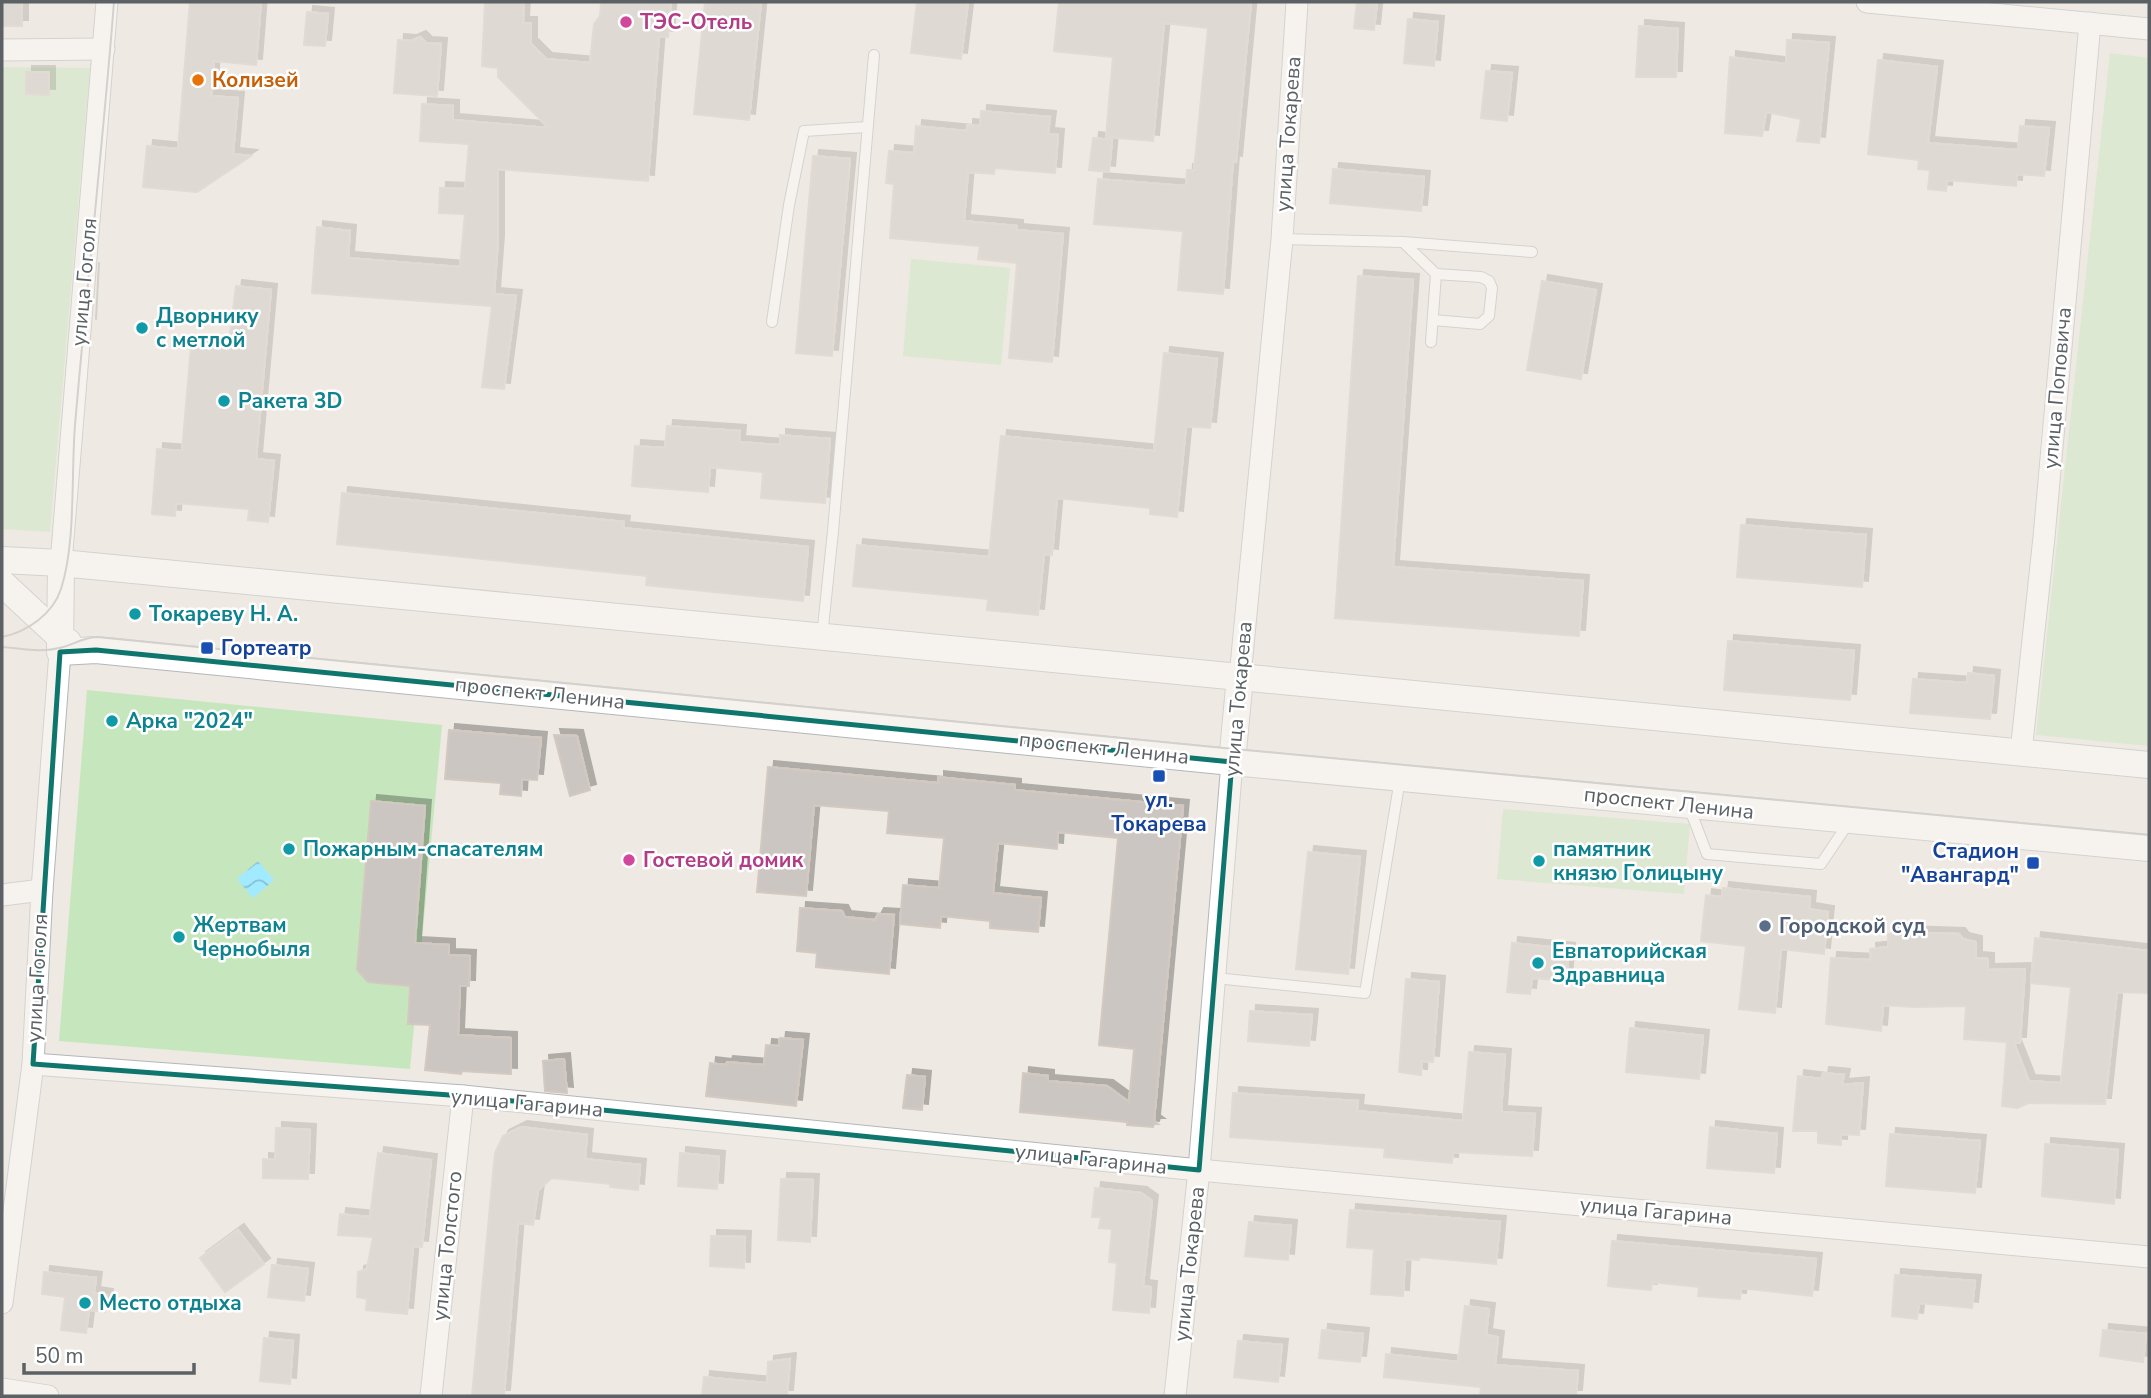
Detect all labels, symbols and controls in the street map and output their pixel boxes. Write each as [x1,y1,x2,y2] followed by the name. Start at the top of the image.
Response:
[640,8,752,36] place label: ТЭС-Отель
[618,14,634,30] marker: ТЭС-Отель
[1269,55,1307,213] street label: улица Токарева
[212,66,299,94] place label: Колизей
[190,72,206,88] marker: Колизей
[64,217,104,347] street label: улица Гоголя
[156,302,259,354] place label: Дворнику с метлой
[2036,306,2078,470] street label: улица Поповича
[134,320,150,336] marker: Дворнику с метлой
[238,387,343,415] place label: Ракета 3D
[216,393,232,409] marker: Ракета 3D
[149,600,298,628] place label: Токареву Н. А.
[127,606,143,622] marker: Токареву Н. А.
[1217,620,1259,778] street label: улица Токарева
[221,634,312,662] place label: Гортеатр
[199,640,215,656] marker: Гортеатр
[453,670,627,716] street label: проспект Ленина
[126,707,253,735] place label: Арка "2024"
[104,713,120,729] marker: Арка "2024"
[1017,725,1191,771] street label: проспект Ленина
[1151,768,1167,784] marker: ул. Токарева
[1582,780,1756,826] street label: проспект Ленина
[1111,786,1207,838] place label: ул. Токарева
[303,835,543,863] place label: Пожарным-спасателям
[1553,835,1724,887] place label: памятник князю Голицыну
[1901,837,2019,889] place label: Стадион "Авангард"
[281,841,297,857] marker: Пожарным-спасателям
[643,846,803,874] place label: Гостевой домик
[621,852,637,868] marker: Гостевой домик
[1531,853,1547,869] marker: памятник князю Голицыну
[2025,855,2041,871] marker: Стадион "Авангард"
[193,911,310,963] place label: Жертвам Чернобыля
[1779,912,1926,940] place label: Городской суд
[20,913,54,1043] street label: улица Гоголя
[1757,918,1773,934] marker: Городской суд
[171,929,187,945] marker: Жертвам Чернобыля
[1552,937,1707,989] place label: Евпаторийская Здравница
[1530,955,1546,971] marker: Евпаторийская Здравница
[450,1082,604,1124] street label: улица Гагарина
[1014,1137,1168,1181] street label: улица Гагарина
[425,1170,469,1322] street label: улица Толстого
[1167,1185,1211,1343] street label: улица Токарева
[1579,1190,1733,1232] street label: улица Гагарина
[99,1289,242,1317] place label: Место отдыха
[77,1295,93,1311] marker: Место отдыха
[24,1332,194,1376] scale bar
[35,1342,84,1370] text: 50 m

